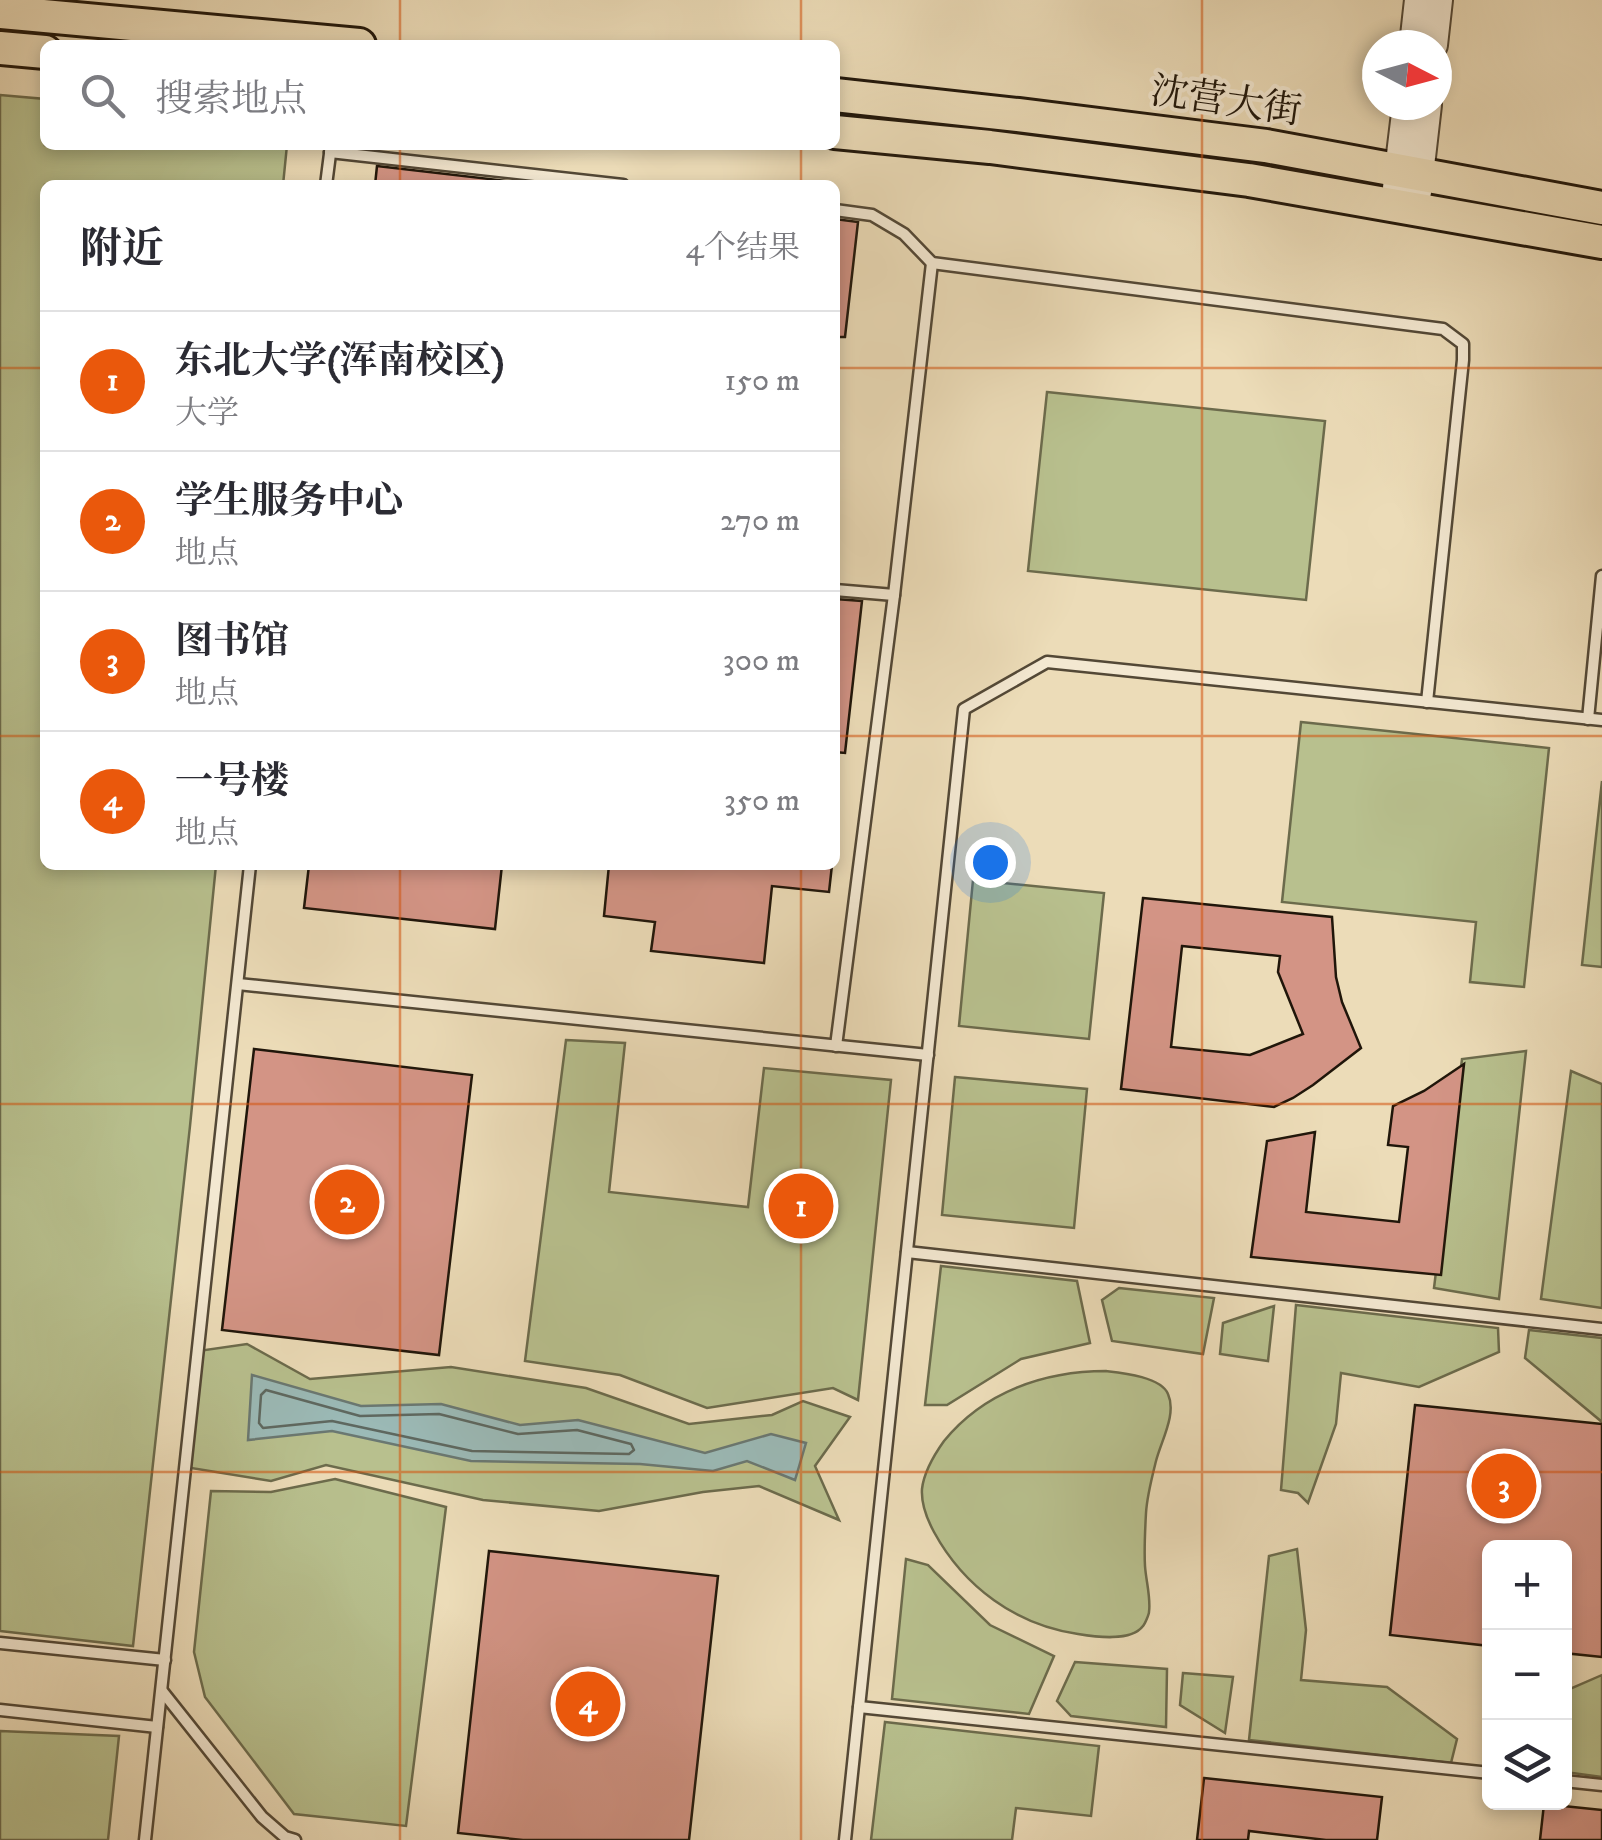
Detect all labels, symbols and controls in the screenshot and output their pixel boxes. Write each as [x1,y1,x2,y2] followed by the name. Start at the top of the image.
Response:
[1362,30,1452,120] north arrow
[40,40,840,150] search box
[75,68,130,123] icon: search
[1147,68,1305,136] street label: 沈营大街
[155,76,307,124] text: 搜索地点
[80,224,164,276] text: 附近
[686,229,800,269] text: 4个结果
[175,338,504,386] text: 东北大学(浑南校区)
[107,361,118,401] text: 1
[724,361,800,401] text: 150 m
[175,394,239,434] text: 大学
[175,478,403,526] text: 学生服务中心
[105,501,120,541] text: 2
[720,501,800,541] text: 270 m
[175,534,239,574] text: 地点
[175,618,289,666] text: 图书馆
[107,641,118,681] text: 3
[723,641,800,681] text: 300 m
[175,674,239,714] text: 地点
[175,758,289,806] text: 一号楼
[103,781,122,821] text: 4
[724,781,800,821] text: 350 m
[175,814,239,854] text: 地点
[965,837,1016,888] your location
[314,1164,380,1240] pin: 2
[768,1168,834,1244] pin: 1
[1472,1448,1536,1524] pin: 3
[1482,1540,1572,1810] map controls
[1482,1540,1572,1630] button: +
[1482,1630,1572,1720] button: −
[556,1666,620,1742] pin: 4
[1482,1720,1572,1810] button: layers

